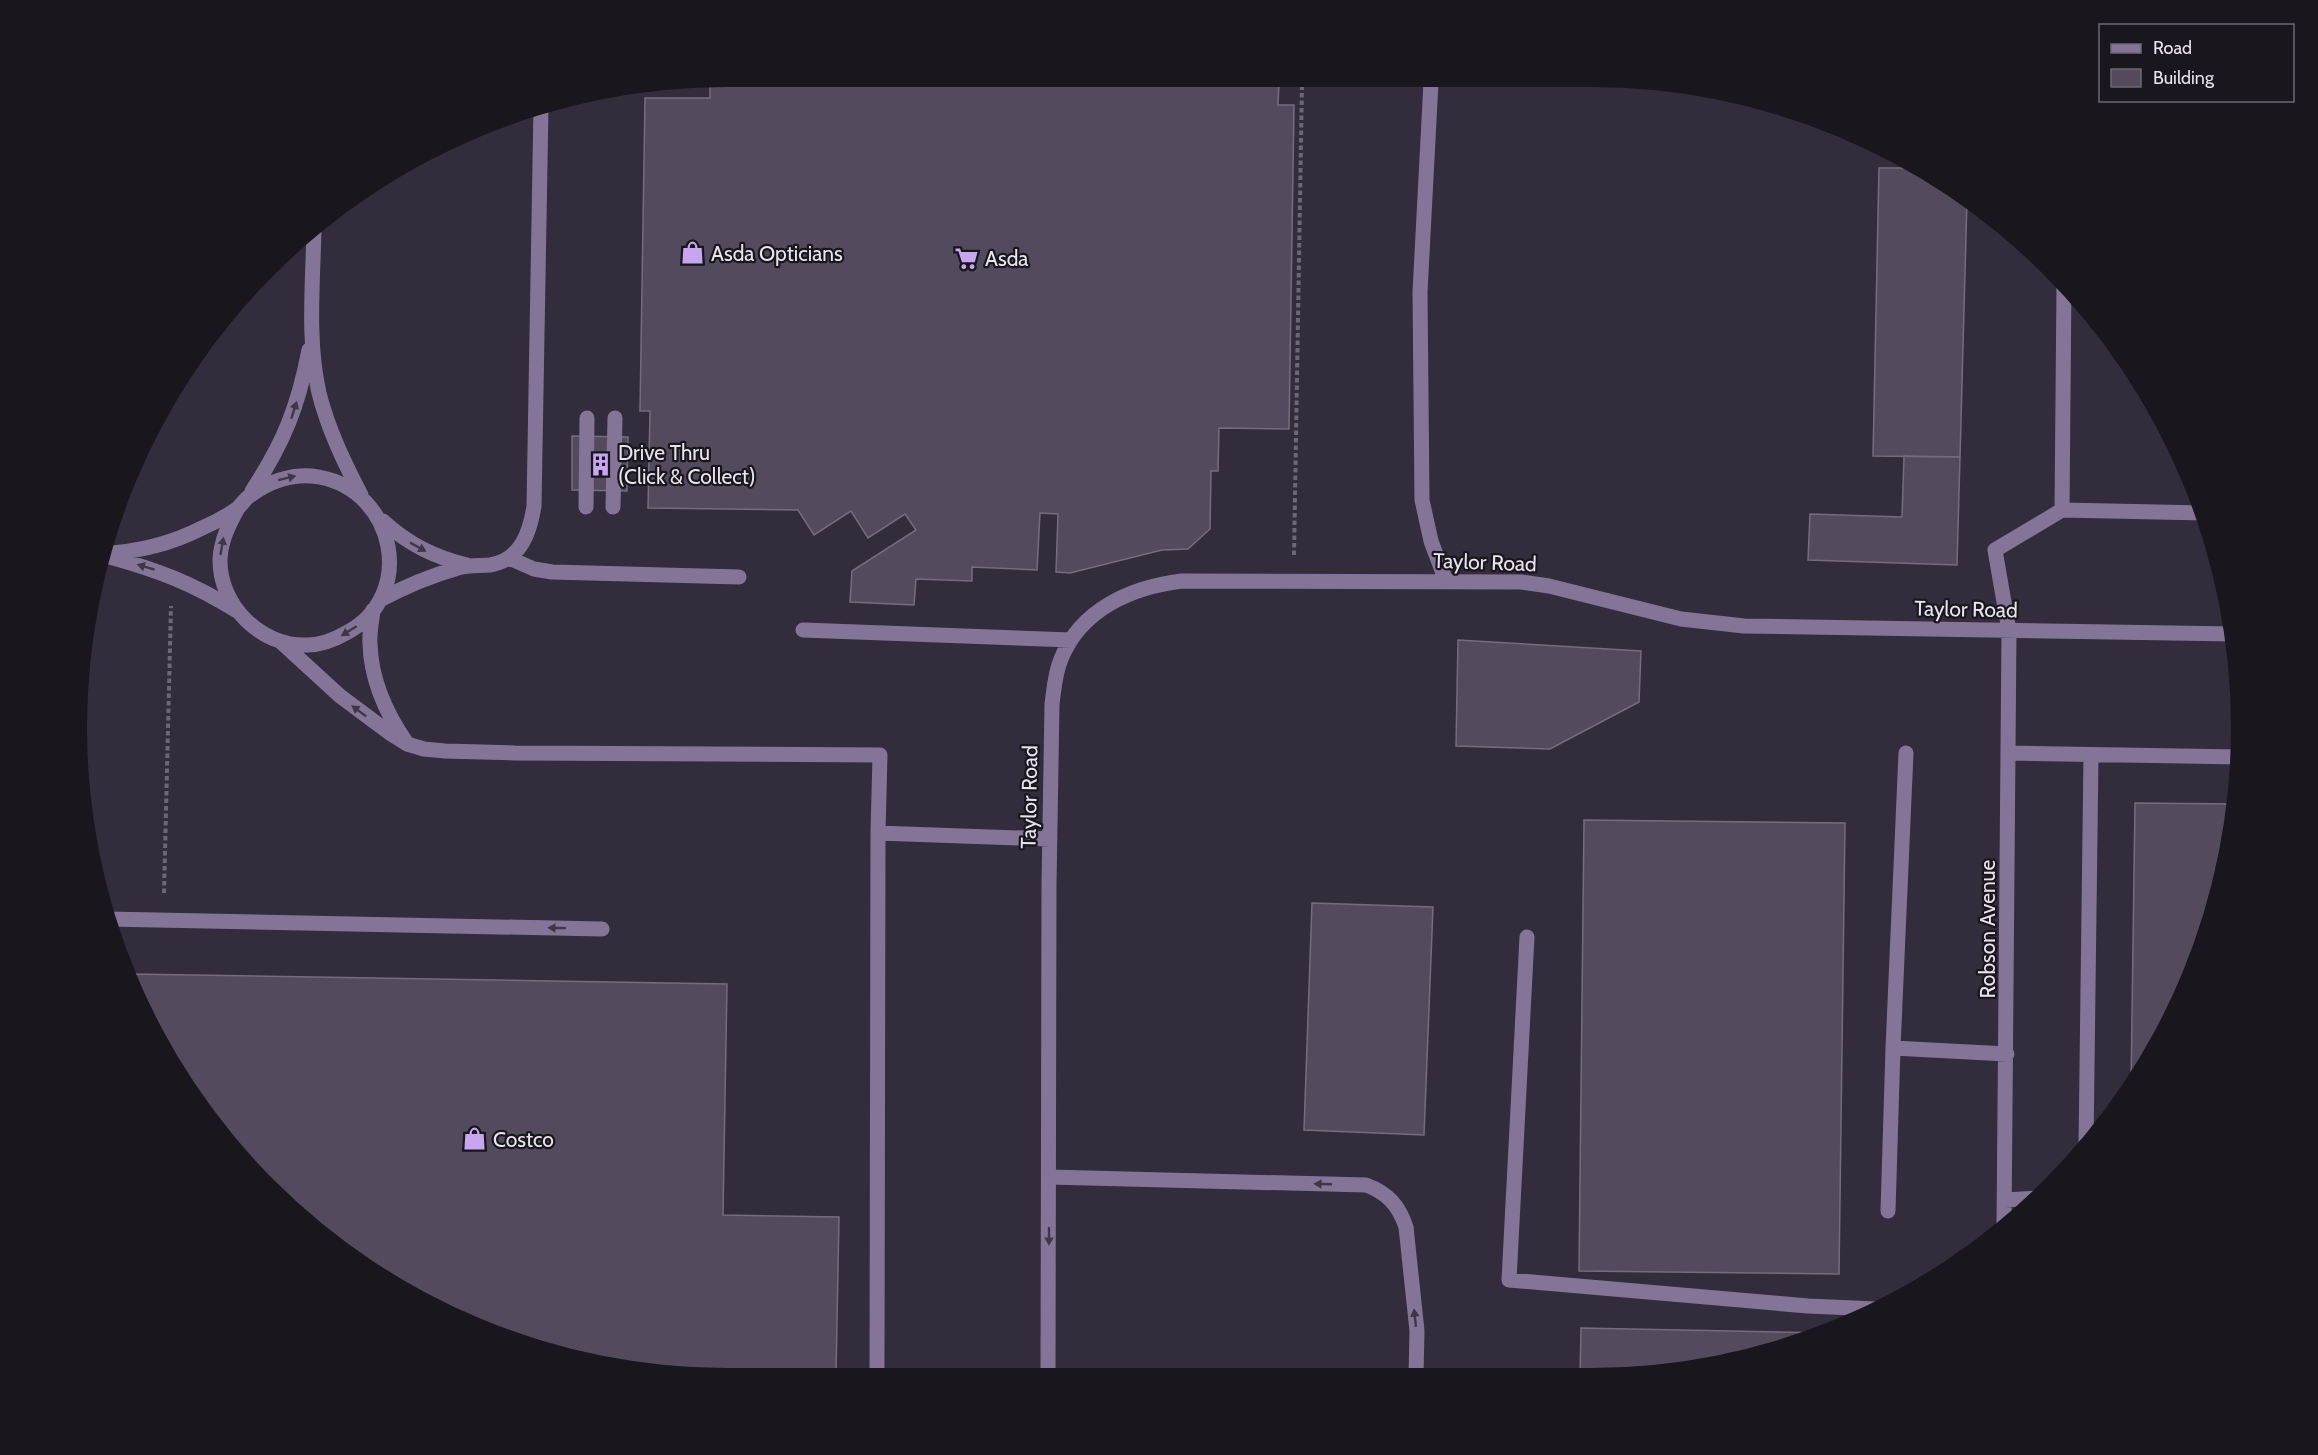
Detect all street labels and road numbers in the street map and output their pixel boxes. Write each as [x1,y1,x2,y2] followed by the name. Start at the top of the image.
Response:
[1433,548,1537,576] street label: Taylor Road
[1914,596,2018,622] street label: Taylor Road
[1016,745,1042,849] street label: Taylor Road
[1975,859,2000,998] street label: Robson Avenue

